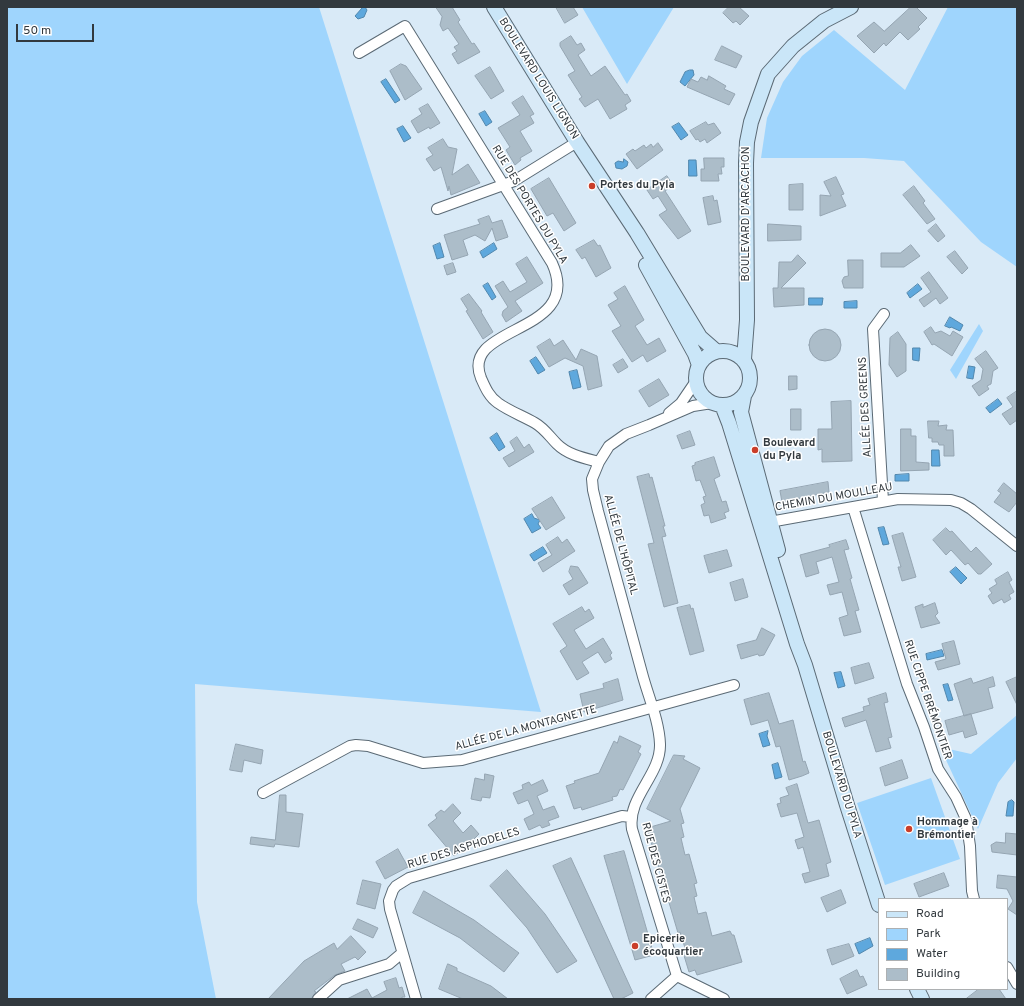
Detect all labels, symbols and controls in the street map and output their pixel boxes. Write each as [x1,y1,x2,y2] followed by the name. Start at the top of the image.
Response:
[18,16,96,42] scale bar
[495,16,581,142] street label: BOULEVARD LOUIS LIGNON
[23,23,51,39] text: 50 m
[488,143,570,267] street label: RUE DES PORTES DU PYLA
[740,147,754,281] street label: BOULEVARD D'ARCACHON
[600,179,675,193] place label: Portes du Pyla
[587,181,597,191] marker: Portes du Pyla
[857,356,875,458] street label: ALLÉE DES GREENS
[763,437,815,463] place label: Boulevard du Pyla
[750,445,760,455] marker: Boulevard du Pyla
[774,481,894,515] street label: CHEMIN DU MOULLEAU
[600,493,640,597] street label: ALLÉE DE L’HÔPITAL
[900,638,954,762] street label: RUE CIPPE BRÉMONTIER
[454,704,598,754] street label: ALLÉE DE LA MONTAGNETTE
[818,730,864,840] street label: BOULEVARD DU PYLA
[917,816,978,842] place label: Hommage à Brémontier
[638,821,672,905] street label: RUE DES CISTES
[904,824,914,834] marker: Hommage à Brémontier
[406,826,522,872] street label: RUE DES ASPHODELES
[878,898,1008,990] legend
[916,906,944,922] text: Road
[916,926,941,942] text: Park
[643,933,703,959] place label: Epicerie écoquartier
[630,941,640,951] marker: Epicerie écoquartier
[916,946,948,962] text: Water
[916,966,960,982] text: Building

